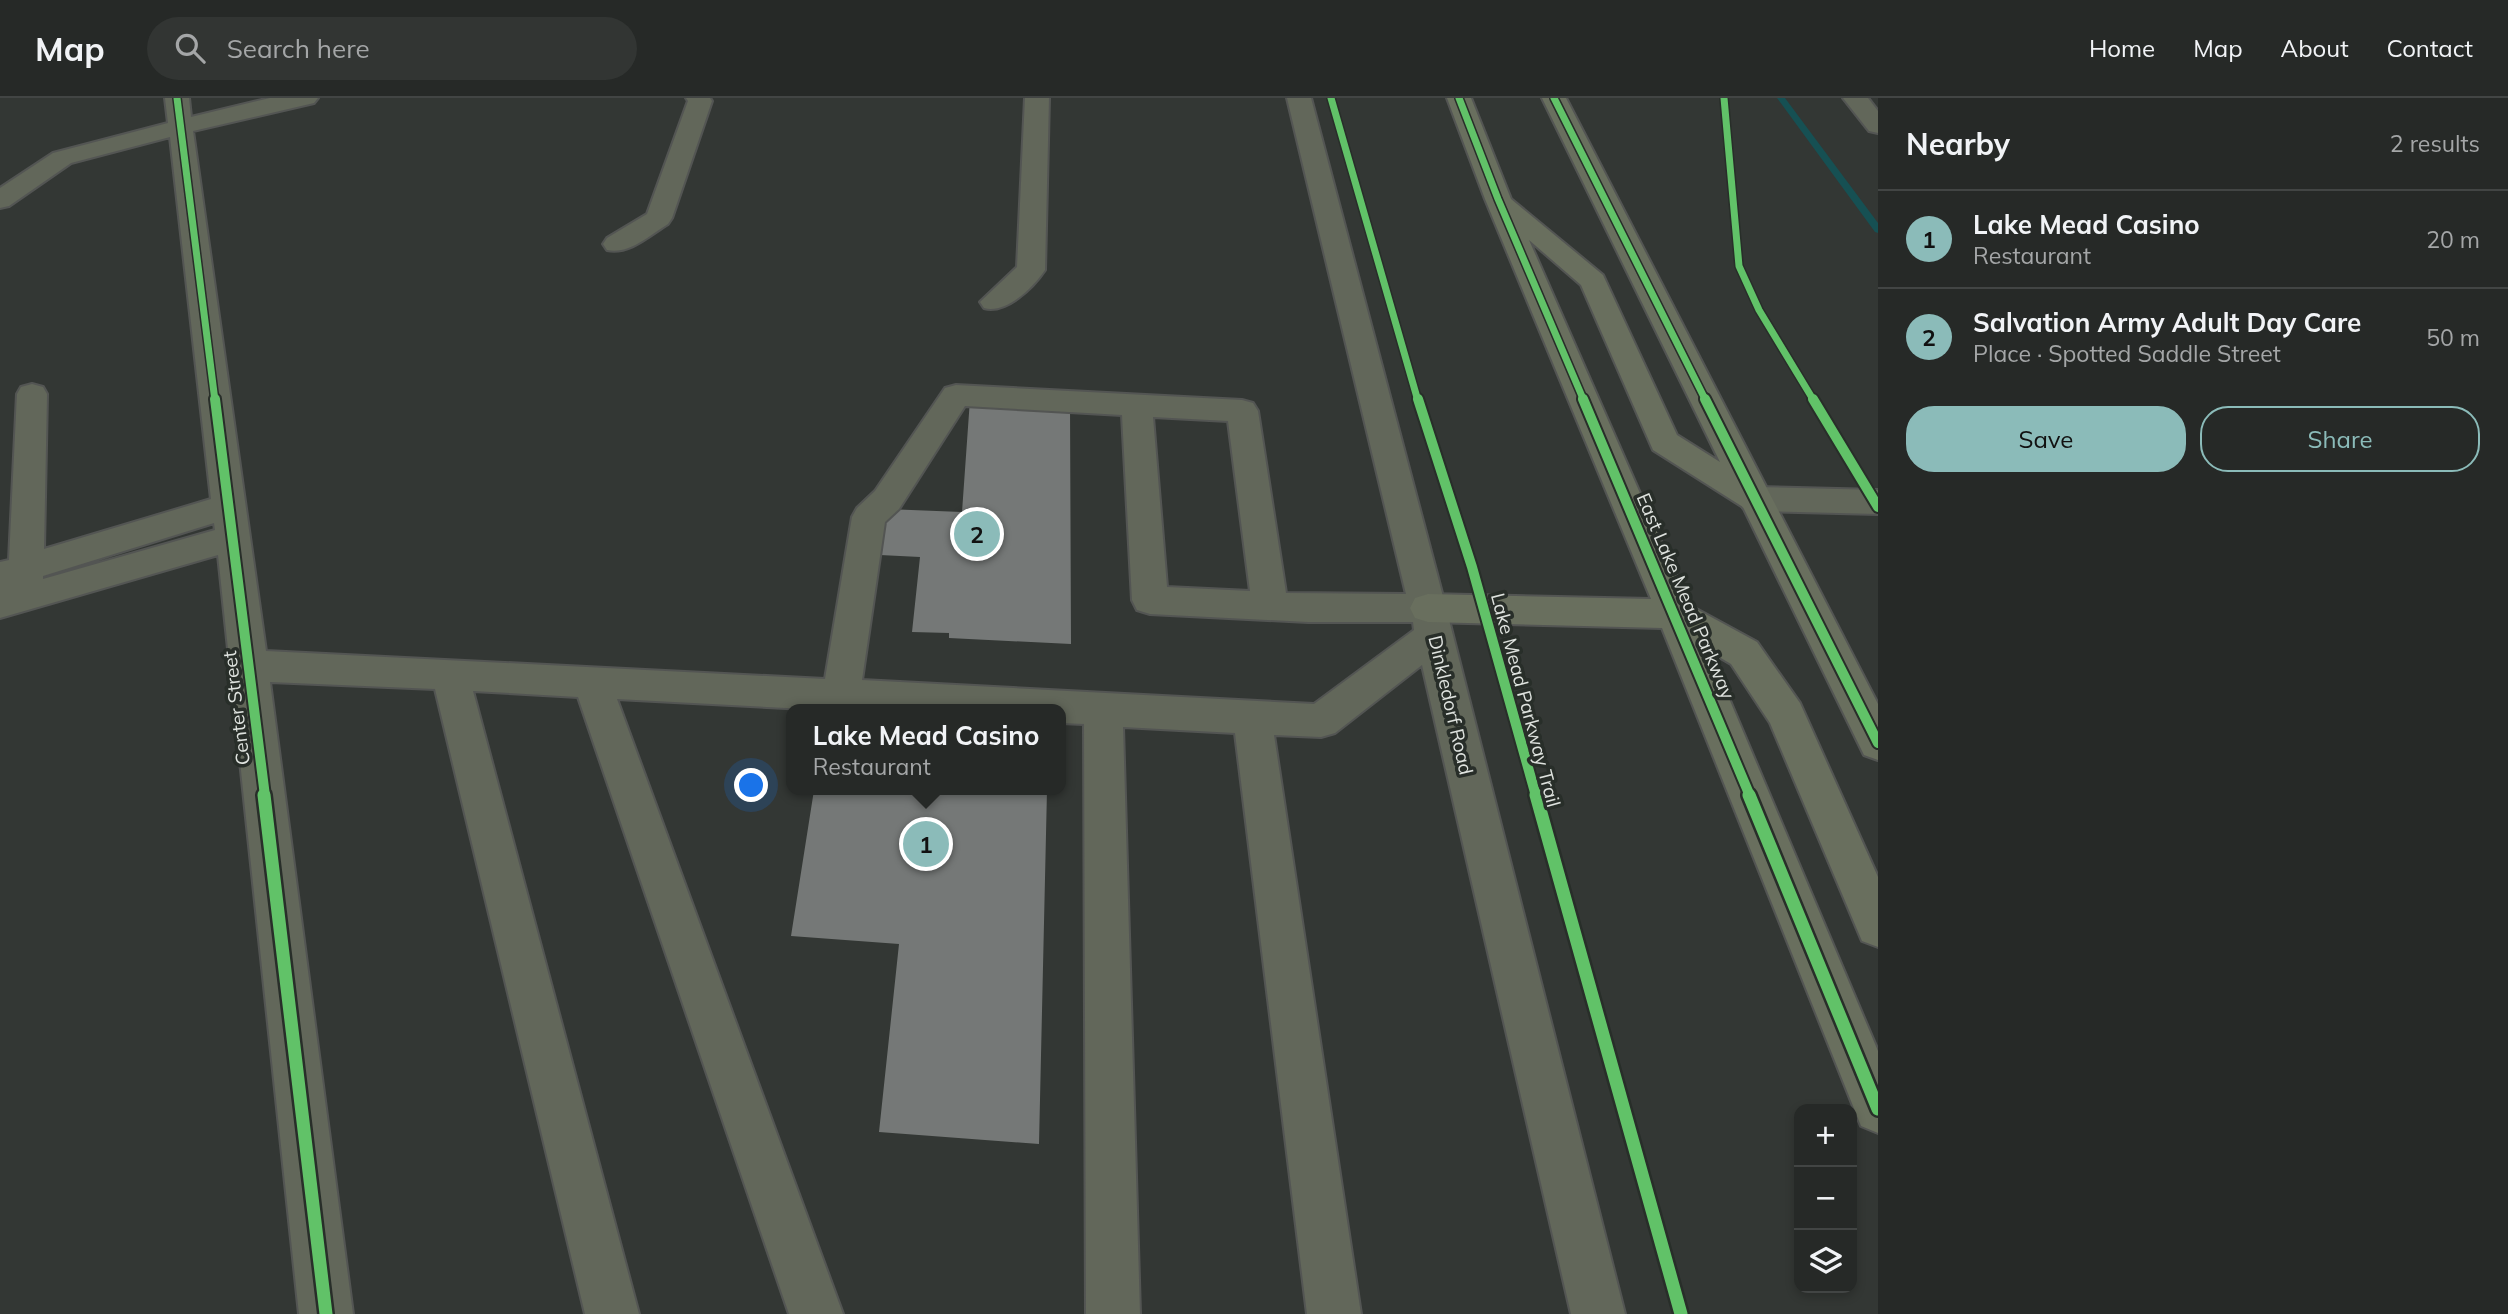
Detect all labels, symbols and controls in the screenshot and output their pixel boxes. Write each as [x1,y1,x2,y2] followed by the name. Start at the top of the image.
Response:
[147,17,637,80] search box
[35,28,105,69] text: Map
[171,29,209,67] icon: search
[227,32,370,65] text: Search here
[2089,33,2155,63] text: Home
[2193,33,2243,63] text: Map
[2281,33,2349,63] text: About
[2387,33,2473,63] text: Contact
[1906,125,2010,163] text: Nearby
[2390,129,2480,158] text: 2 results
[1973,208,2200,241] text: Lake Mead Casino
[1922,225,1936,254] text: 1
[2426,225,2480,254] text: 20 m
[1973,241,2091,270] text: Restaurant
[1973,306,2361,339] text: Salvation Army Adult Day Care
[1922,323,1936,352] text: 2
[2426,323,2480,352] text: 50 m
[1973,339,2281,368] text: Place · Spotted Saddle Street
[1906,406,2186,472] button: Save
[2200,406,2480,472] button: Share
[1632,489,1740,703] street label: East Lake Mead Parkway
[954,508,1000,560] pin: 2
[1486,590,1566,810] street label: Lake Mead Parkway Trail
[1423,633,1479,777] street label: Dinkledorf Road
[217,649,255,767] street label: Center Street
[786,704,1066,795] popup
[813,719,1039,752] text: Lake Mead Casino
[813,752,931,781] text: Restaurant
[734,768,768,802] your location
[903,818,949,870] pin: 1
[1794,1104,1857,1293] map controls
[1794,1104,1857,1167] button: +
[1794,1167,1857,1230] button: −
[1794,1230,1857,1293] button: layers

